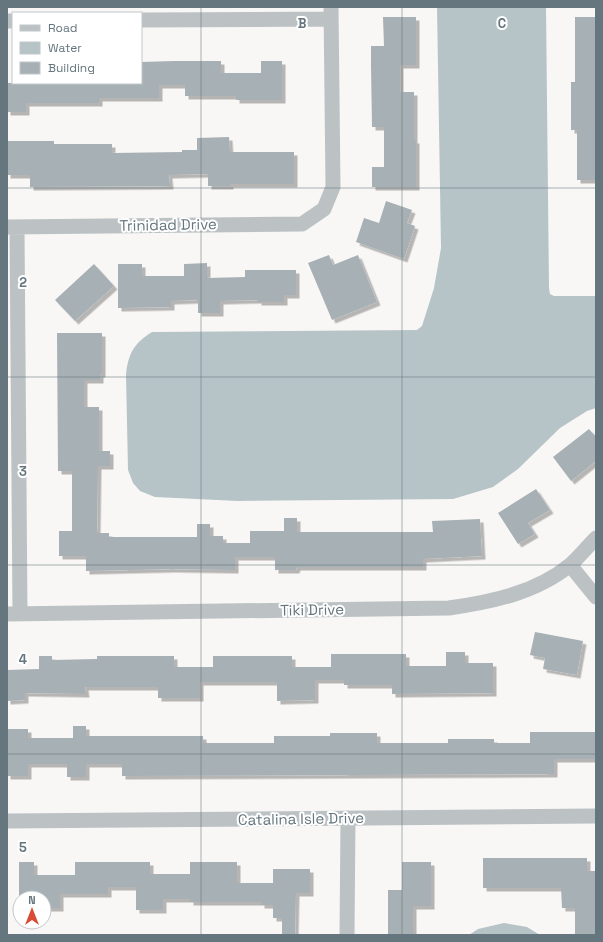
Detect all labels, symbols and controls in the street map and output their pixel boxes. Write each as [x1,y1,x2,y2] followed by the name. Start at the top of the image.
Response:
[12,12,142,84] legend
[298,15,307,32] text: B
[498,15,506,32] text: C
[48,20,77,36] text: Road
[48,40,82,56] text: Water
[48,60,95,76] text: Building
[119,214,217,235] street label: Trinidad Drive
[19,274,27,291] text: 2
[19,463,27,480] text: 3
[280,599,344,620] street label: Tiki Drive
[19,651,27,668] text: 4
[238,808,364,829] street label: Catalina Isle Drive
[19,839,27,856] text: 5
[12,890,52,930] north arrow
[28,893,36,907] text: N

